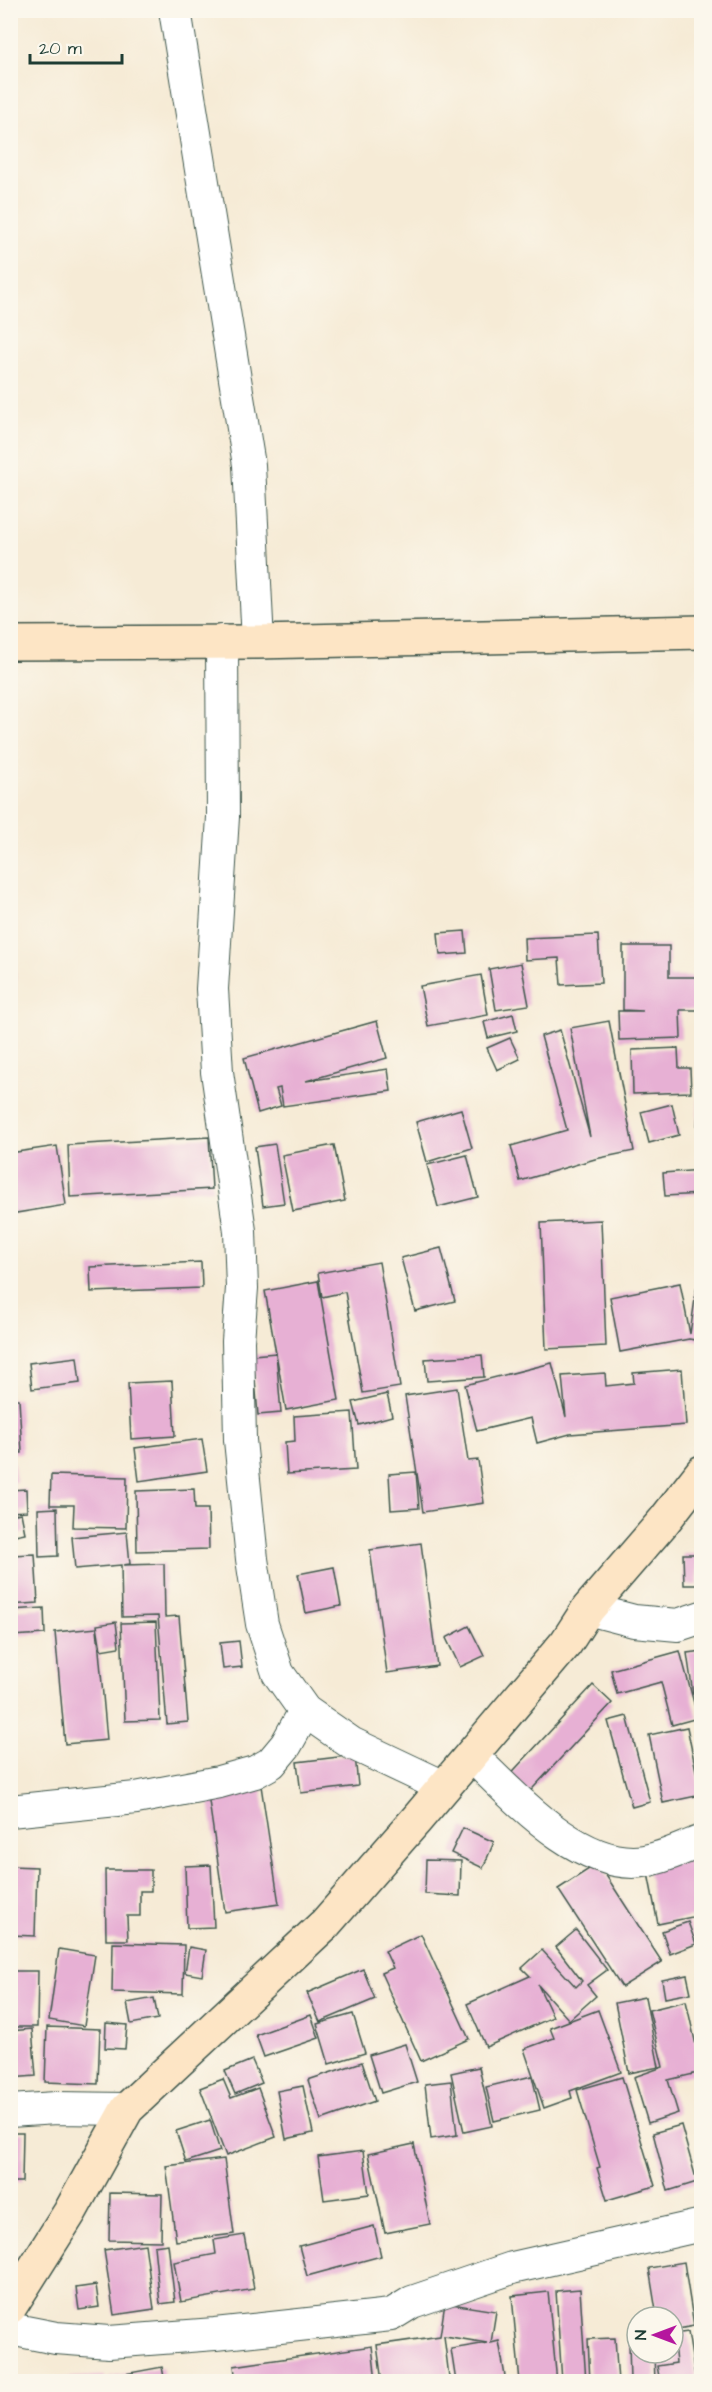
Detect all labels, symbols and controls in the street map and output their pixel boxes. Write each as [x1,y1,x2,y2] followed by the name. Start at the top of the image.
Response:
[30,27,122,65] scale bar
[39,36,82,61] text: 20 m
[625,2305,685,2365] north arrow
[630,2330,652,2340] text: N

